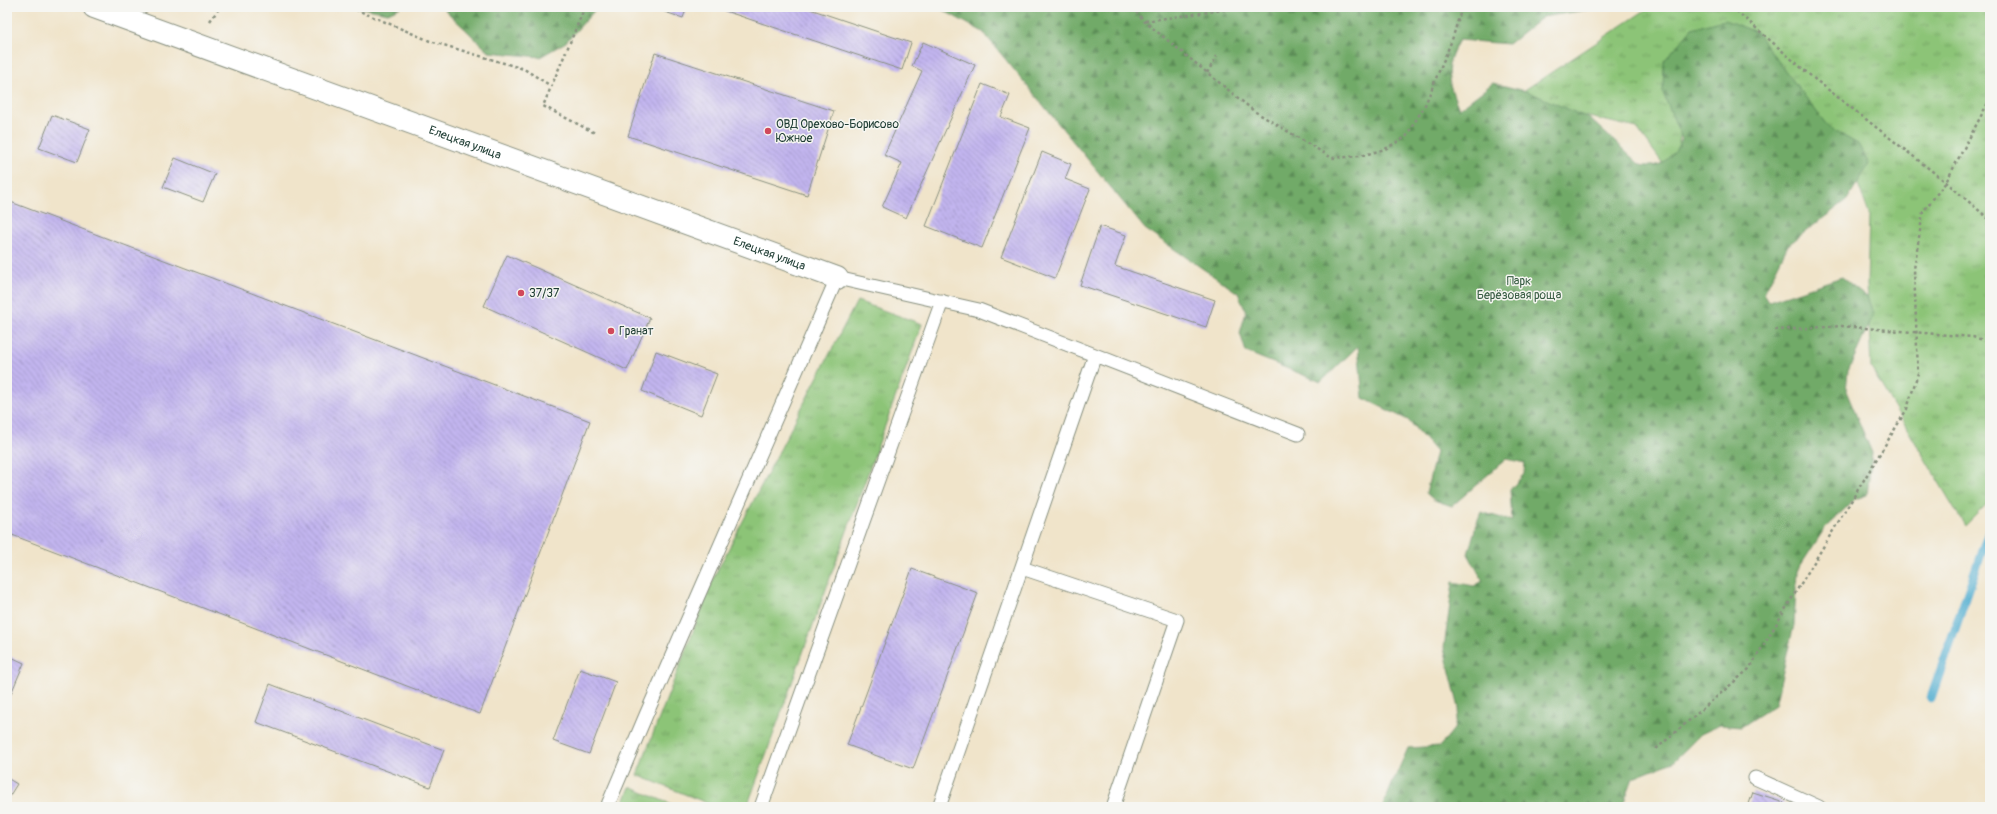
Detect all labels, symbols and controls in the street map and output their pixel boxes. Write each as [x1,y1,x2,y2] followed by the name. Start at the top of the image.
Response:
[776,117,899,146] place label: ОВД Орехово-Борисово Южное
[427,123,504,163] street label: Елецкая улица
[763,126,773,136] marker: ОВД Орехово-Борисово Южное
[731,234,808,274] street label: Елецкая улица
[1477,274,1562,303] park label: Парк Берёзовая роща
[529,286,560,301] place label: 37/37
[516,288,526,298] marker: 37/37
[619,324,654,339] place label: Гранат
[606,326,616,336] marker: Гранат

